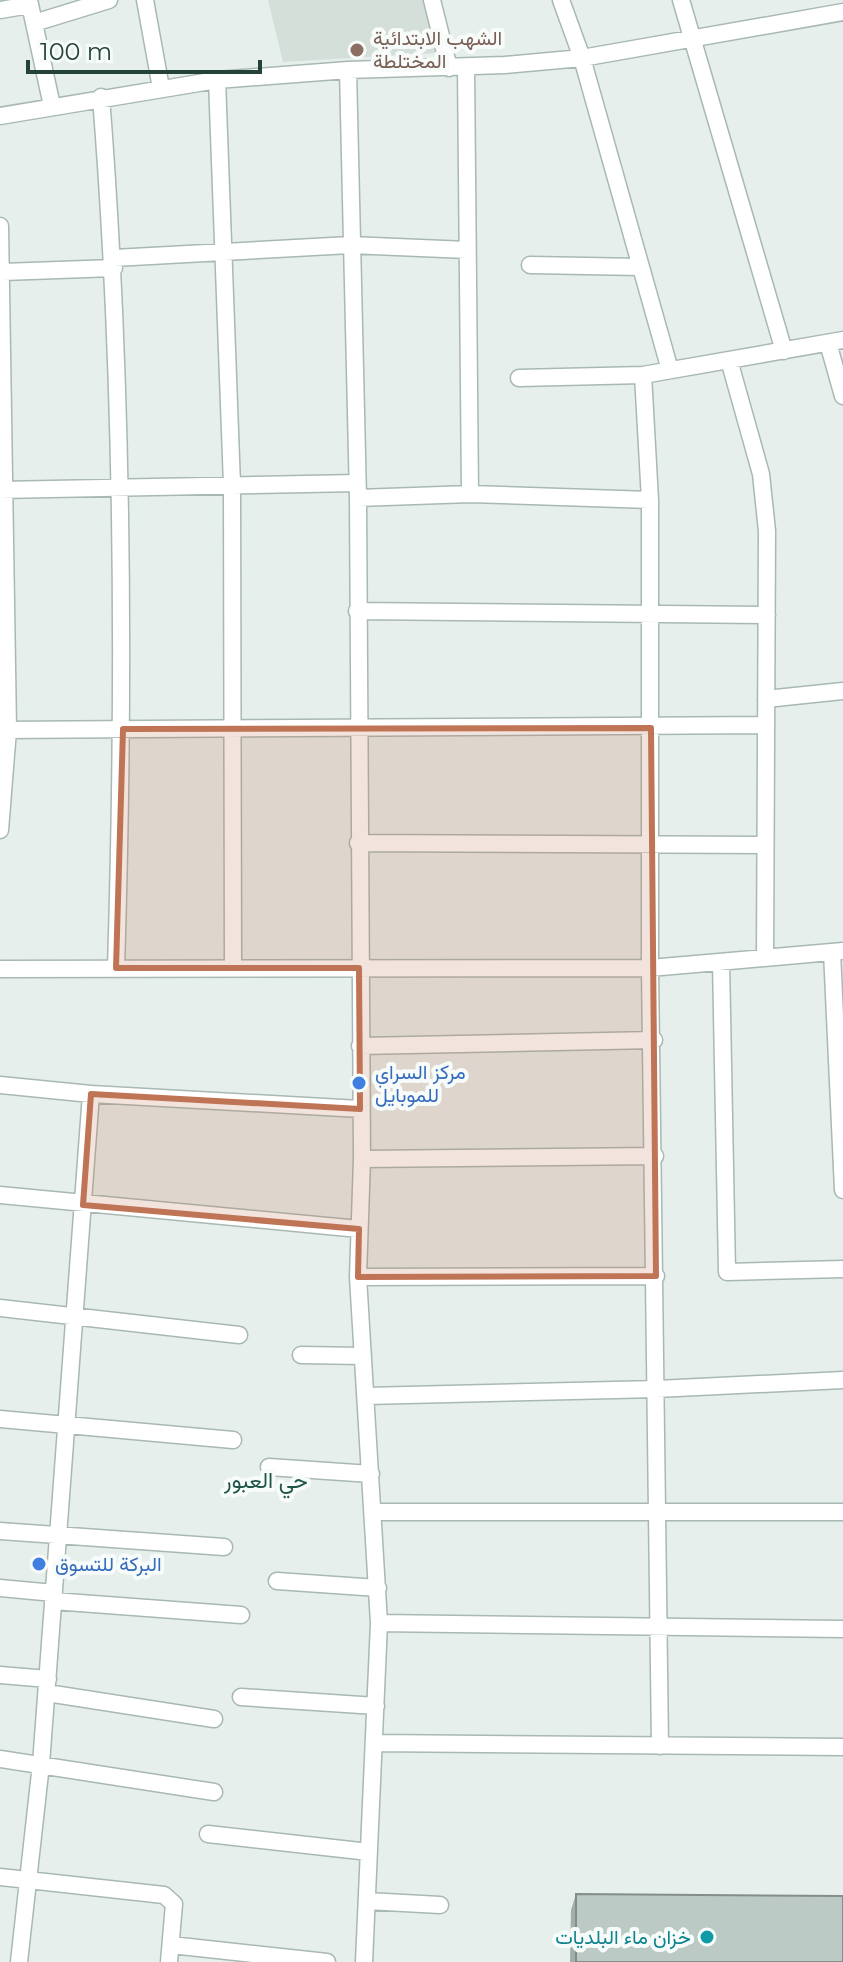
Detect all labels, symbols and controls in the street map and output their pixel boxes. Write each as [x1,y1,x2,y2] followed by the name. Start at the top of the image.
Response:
[28,24,260,74] scale bar
[373,26,502,73] place label: الشهب الابتدائية المختلطة
[40,37,112,66] text: 100 m
[348,41,366,59] marker: الشهب الابتدائية المختلطة
[375,1060,466,1108] place label: مركز السراي للموبايل
[350,1074,368,1092] marker: مركز السراي للموبايل
[223,1467,308,1499] district label: حي العبور
[55,1552,162,1577] place label: البركة للتسوق
[30,1555,48,1573] marker: البركة للتسوق
[555,1925,691,1950] place label: خزان ماء البلديات
[698,1928,716,1946] marker: خزان ماء البلديات

